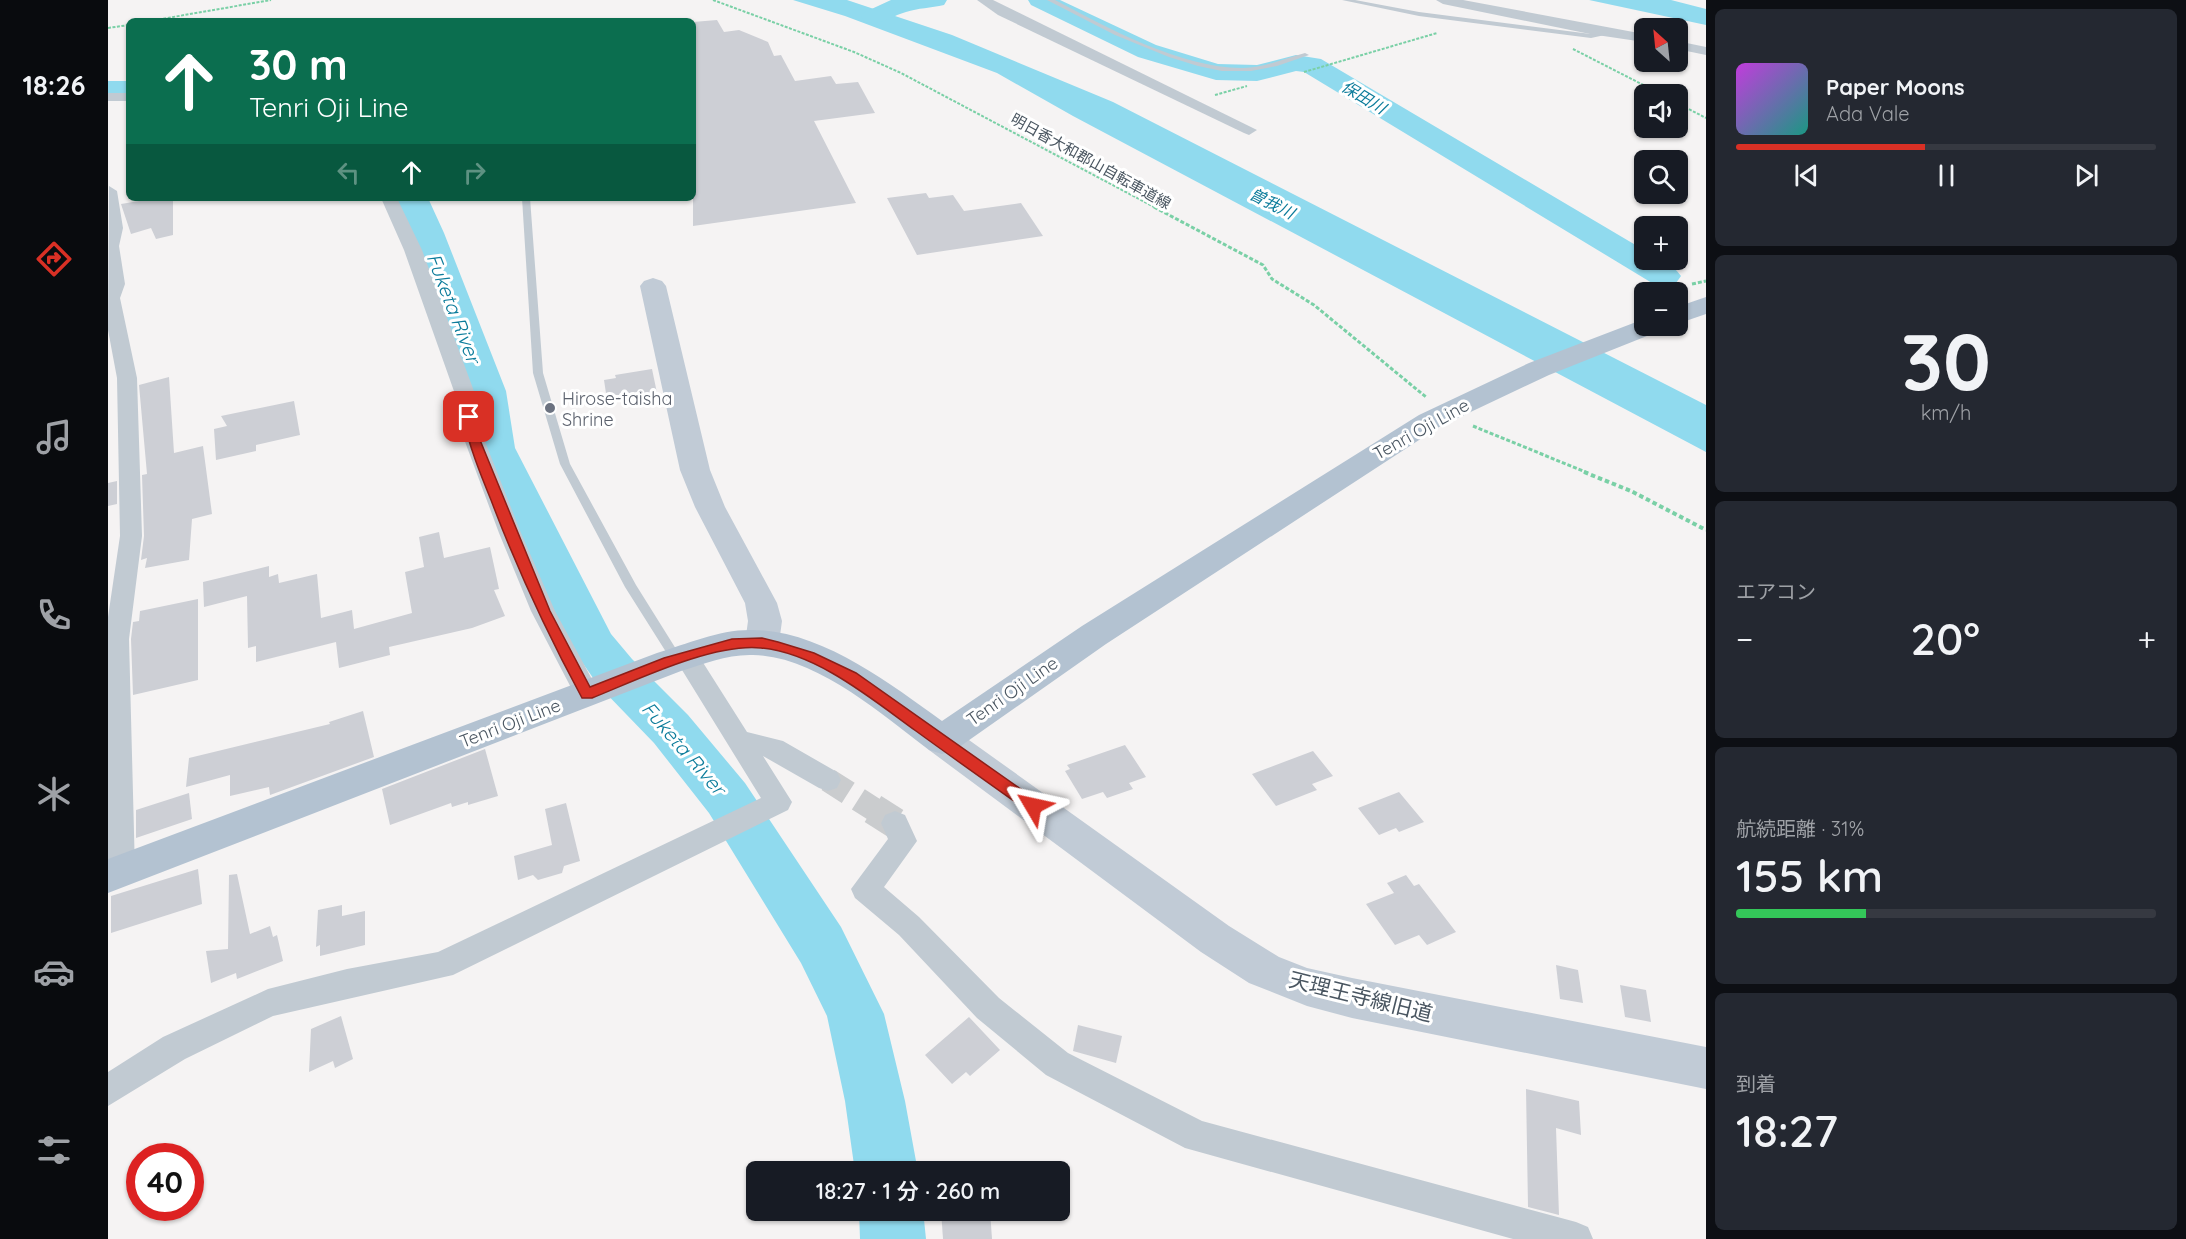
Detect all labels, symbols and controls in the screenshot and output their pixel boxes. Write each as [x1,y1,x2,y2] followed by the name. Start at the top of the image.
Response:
[1634,18,1688,72] north arrow
[1634,18,1688,336] map controls
[249,38,348,91] text: 30 m
[150,42,228,120] icon: ahead
[23,68,85,102] text: 18:26
[1826,73,1965,101] text: Paper Moons
[1338,76,1391,119] water label: 保田川
[1634,84,1688,138] button: sound
[249,90,409,124] text: Tenri Oji Line
[1826,101,1910,126] text: Ada Vale
[1008,109,1174,213] street label: 明日香大和郡山自転車道線
[1634,150,1688,204] button: search
[332,156,365,189] icon: left
[395,156,428,189] icon: ahead
[458,156,491,189] icon: right
[1790,159,1823,192] icon: previous
[1930,159,1963,192] icon: pause
[2070,159,2103,192] icon: next
[1246,183,1300,224] water label: 曽我川
[1634,216,1688,270] button: +
[33,238,75,280] icon: directions
[422,250,487,369] water label: Fuketa River
[1634,282,1688,336] button: −
[1901,312,1991,410] text: 30
[562,387,672,431] place label: Hirose-taisha Shrine
[443,391,494,442] pin
[1369,393,1473,465] street label: Tenri Oji Line
[452,400,485,433] icon: arrive
[1921,400,1971,425] text: km/h
[543,401,557,415] marker: Hirose-taisha Shrine
[33,416,75,458] icon: music
[1736,579,1816,604] text: エアコン
[33,594,75,636] icon: phone
[1911,610,1980,666] text: 20°
[1736,618,1753,659] text: −
[2137,618,2156,659] text: +
[962,651,1062,731] street label: Tenri Oji Line
[456,693,564,753] street label: Tenri Oji Line
[637,696,733,802] water label: Fuketa River
[33,773,75,815] icon: climate
[1001,774,1065,838] position arrow
[1736,816,1864,841] text: 航続距離 · 31%
[1736,847,1883,903] text: 155 km
[33,951,75,993] icon: car
[1287,966,1435,1026] street label: 天理王寺線旧道
[1736,1071,1776,1096] text: 到着
[1736,1102,1838,1158] text: 18:27
[33,1129,75,1171] icon: filters
[126,1143,204,1221] speed limit sign: 40
[816,1177,1000,1205] text: 18:27 · 1 分 · 260 m

